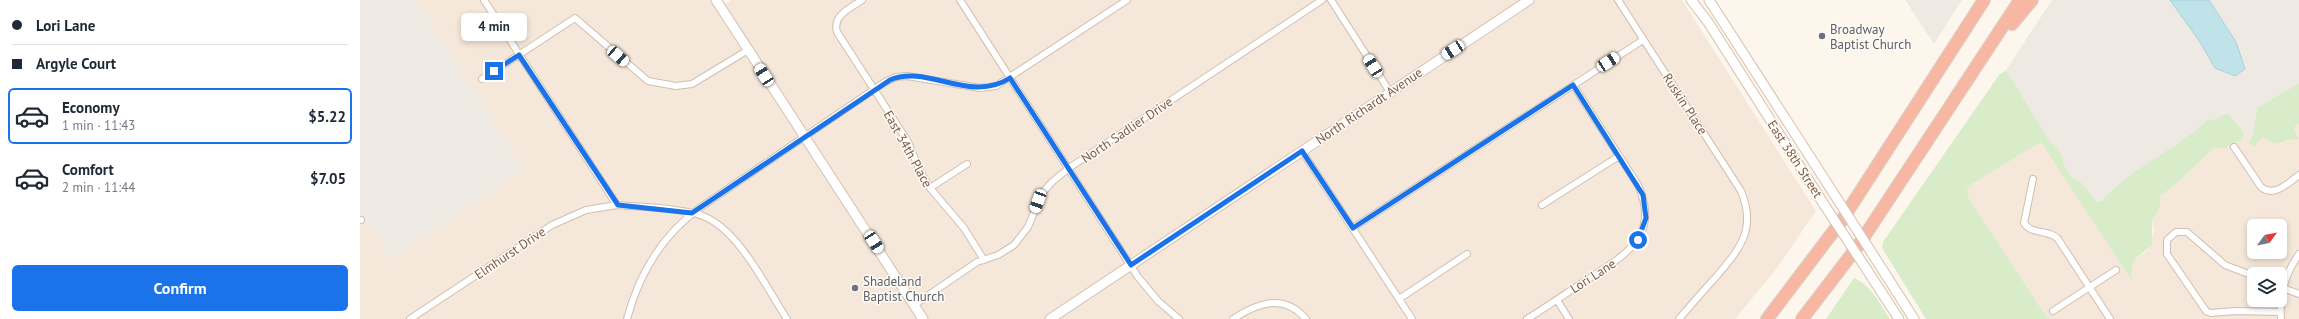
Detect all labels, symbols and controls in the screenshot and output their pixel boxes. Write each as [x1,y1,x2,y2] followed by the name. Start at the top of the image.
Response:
[461,13,527,41] callout: 4 min
[36,16,95,35] text: Lori Lane
[478,18,510,35] text: 4 min
[1830,21,1911,53] place label: Broadway Baptist Church
[1817,31,1827,41] marker: Broadway Baptist Church
[1440,38,1466,62] car
[605,44,631,68] car
[1595,50,1621,74] car
[1362,53,1384,79] car
[36,54,116,73] text: Argyle Court
[485,62,503,80] route end
[752,62,776,88] car
[1312,64,1426,148] street label: North Richardt Avenue
[1659,70,1711,138] street label: Ruskin Place
[1078,93,1176,167] street label: North Sadlier Drive
[14,98,50,134] icon: car
[62,98,120,117] text: Economy
[308,107,346,126] text: $5.22
[880,107,936,191] street label: East 34th Place
[62,117,135,134] text: 1 min · 11:43
[1764,117,1827,201] street label: East 38th Street
[14,160,50,196] icon: car
[62,160,114,179] text: Comfort
[310,169,346,188] text: $7.05
[62,179,135,196] text: 2 min · 11:44
[1028,188,1048,214] car
[2247,219,2287,259] north arrow
[2247,219,2287,307] map controls
[471,223,549,283] street label: Elmhurst Drive
[862,229,886,255] car
[1629,231,1647,249] route start
[1567,255,1619,297] street label: Lori Lane
[12,265,348,311] button: Confirm
[2247,267,2287,307] button: layers
[863,273,944,305] place label: Shadeland Baptist Church
[850,283,860,293] marker: Shadeland Baptist Church

